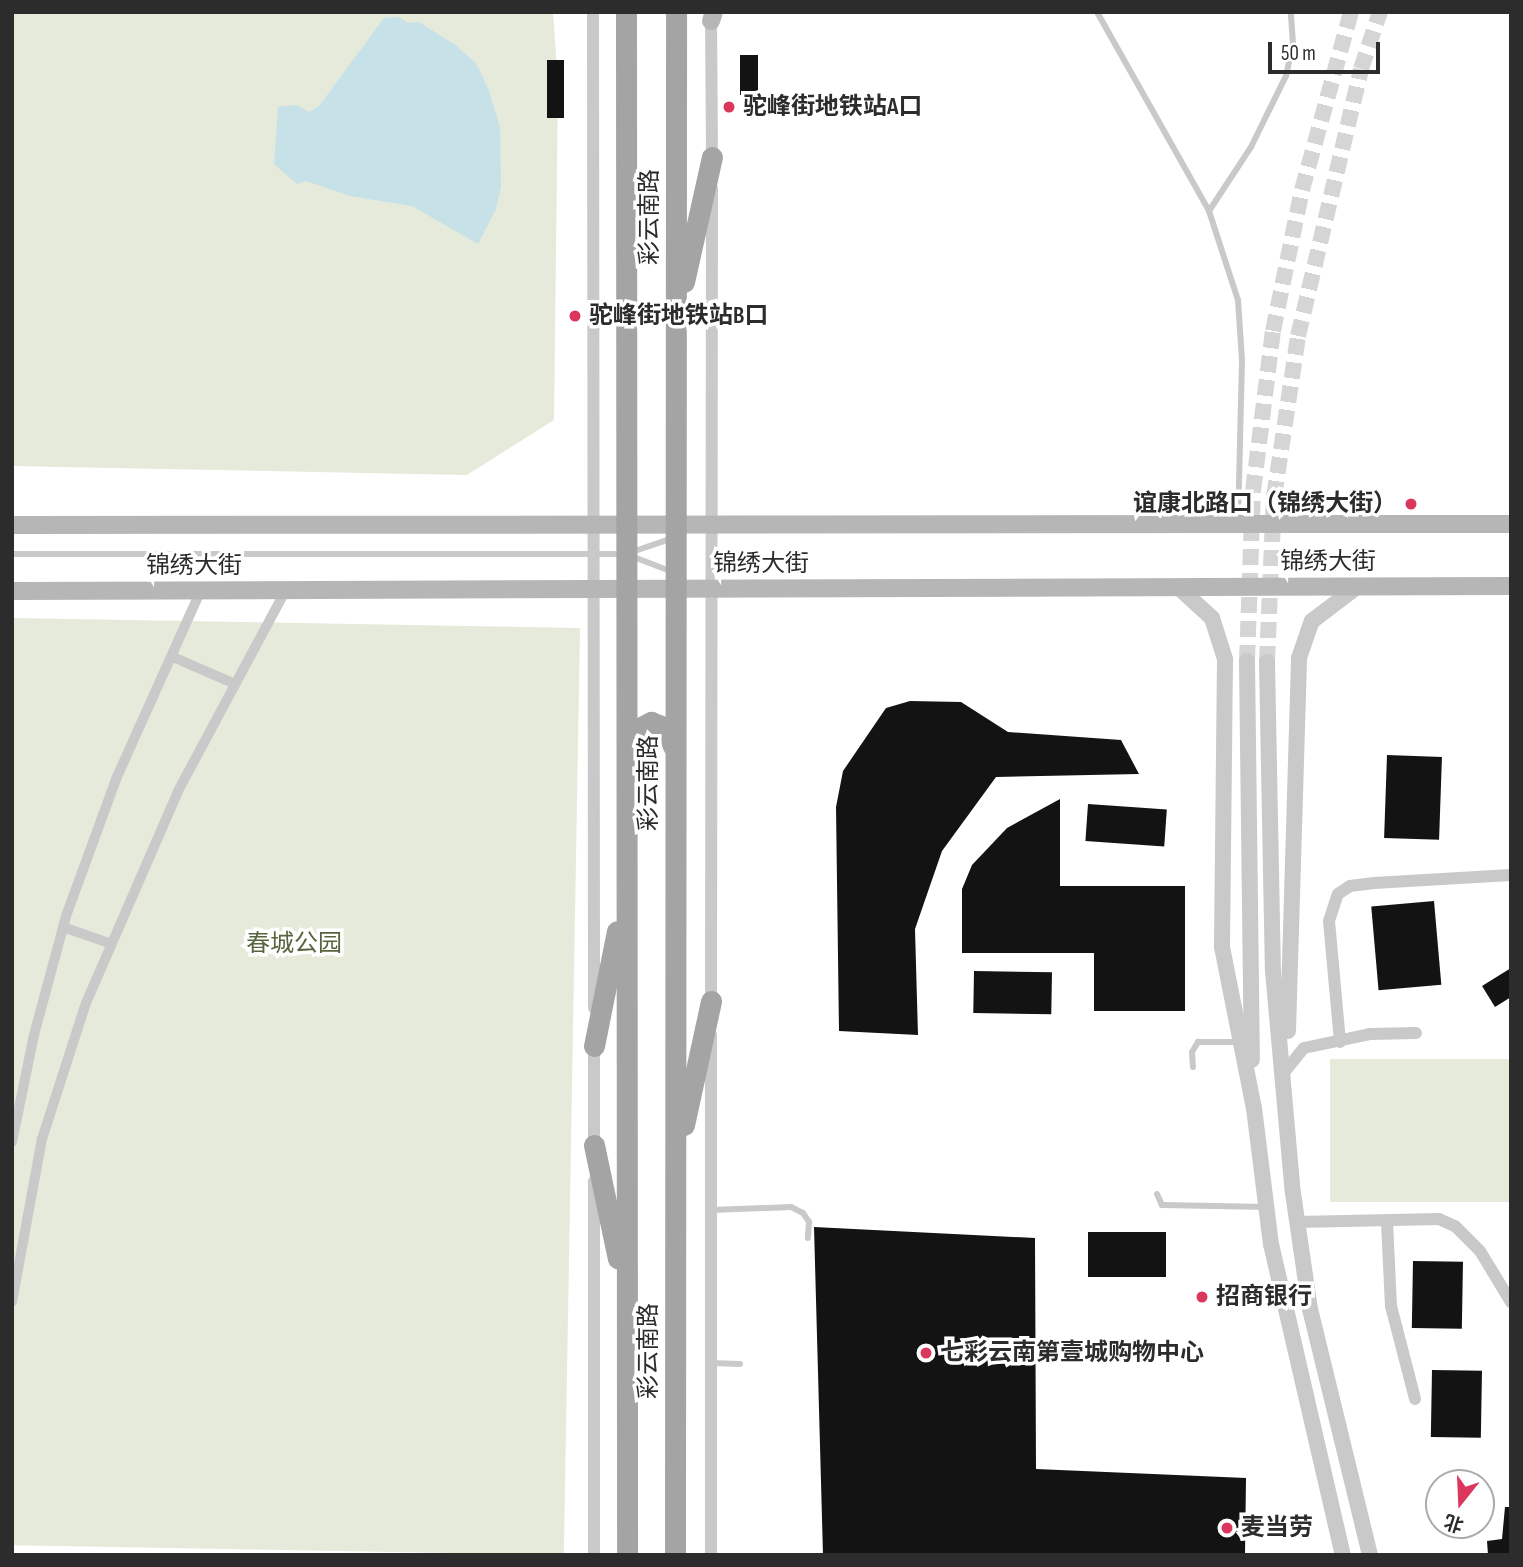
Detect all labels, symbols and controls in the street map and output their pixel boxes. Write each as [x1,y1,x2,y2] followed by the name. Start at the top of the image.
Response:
[1271,28,1383,72] scale bar
[1281,41,1316,66] text: 50 m
[743,93,922,121] place label: 驼峰街地铁站A口
[721,99,737,115] marker: 驼峰街地铁站A口
[636,169,664,265] street label: 彩云南路
[589,302,768,330] place label: 驼峰街地铁站B口
[567,308,583,324] marker: 驼峰街地铁站B口
[1133,490,1397,518] place label: 谊康北路口（锦绣大街）
[1403,496,1419,512] marker: 谊康北路口（锦绣大街）
[1280,548,1376,576] street label: 锦绣大街
[713,550,809,578] street label: 锦绣大街
[146,552,242,580] street label: 锦绣大街
[635,735,663,831] street label: 彩云南路
[246,930,342,958] park label: 春城公园
[1216,1283,1312,1311] place label: 招商银行
[1194,1289,1210,1305] marker: 招商银行
[635,1303,663,1399] street label: 彩云南路
[940,1339,1204,1367] place label: 七彩云南第壹城购物中心
[918,1345,934,1361] marker: 七彩云南第壹城购物中心
[1425,1469,1495,1539] north arrow
[1441,1509,1467,1536] text: 北
[1241,1514,1313,1542] place label: 麦当劳
[1219,1520,1235,1536] marker: 麦当劳

